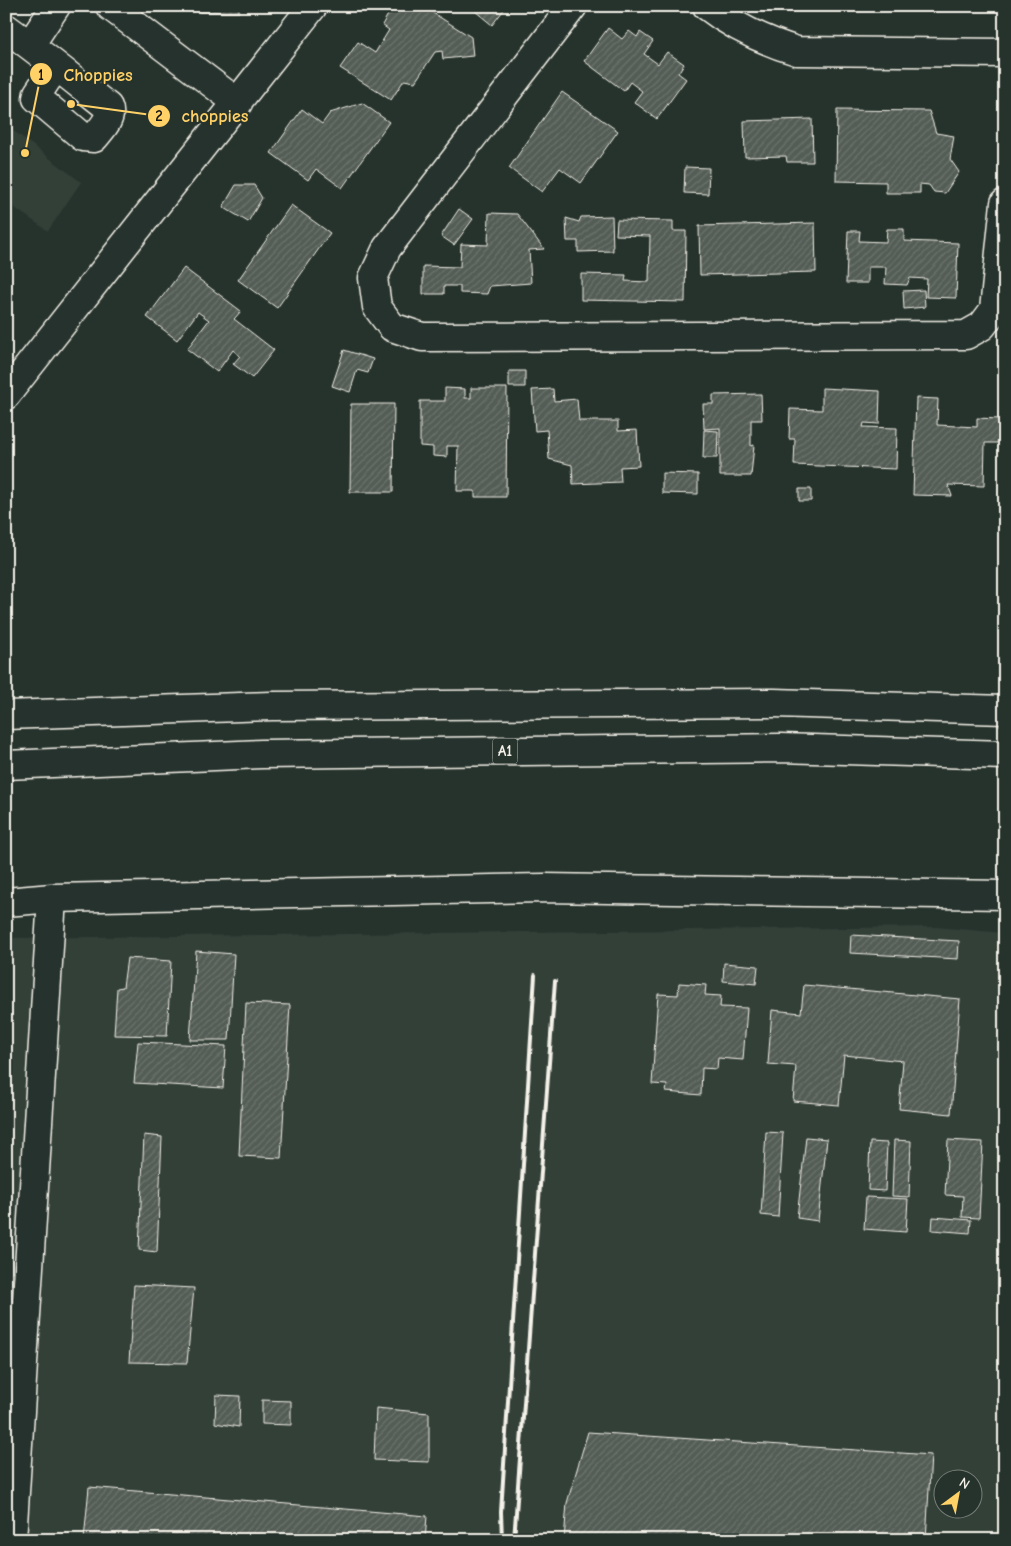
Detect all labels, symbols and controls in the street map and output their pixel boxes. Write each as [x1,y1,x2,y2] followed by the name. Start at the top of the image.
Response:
[28,58,142,91] callout: Choppies
[63,65,133,86] text: Choppies
[38,66,44,84] text: 1
[146,99,258,132] callout: choppies
[182,106,249,127] text: choppies
[155,107,163,125] text: 2
[492,738,518,764] road number: A1
[934,1468,984,1518] north arrow
[956,1474,973,1493] text: N

